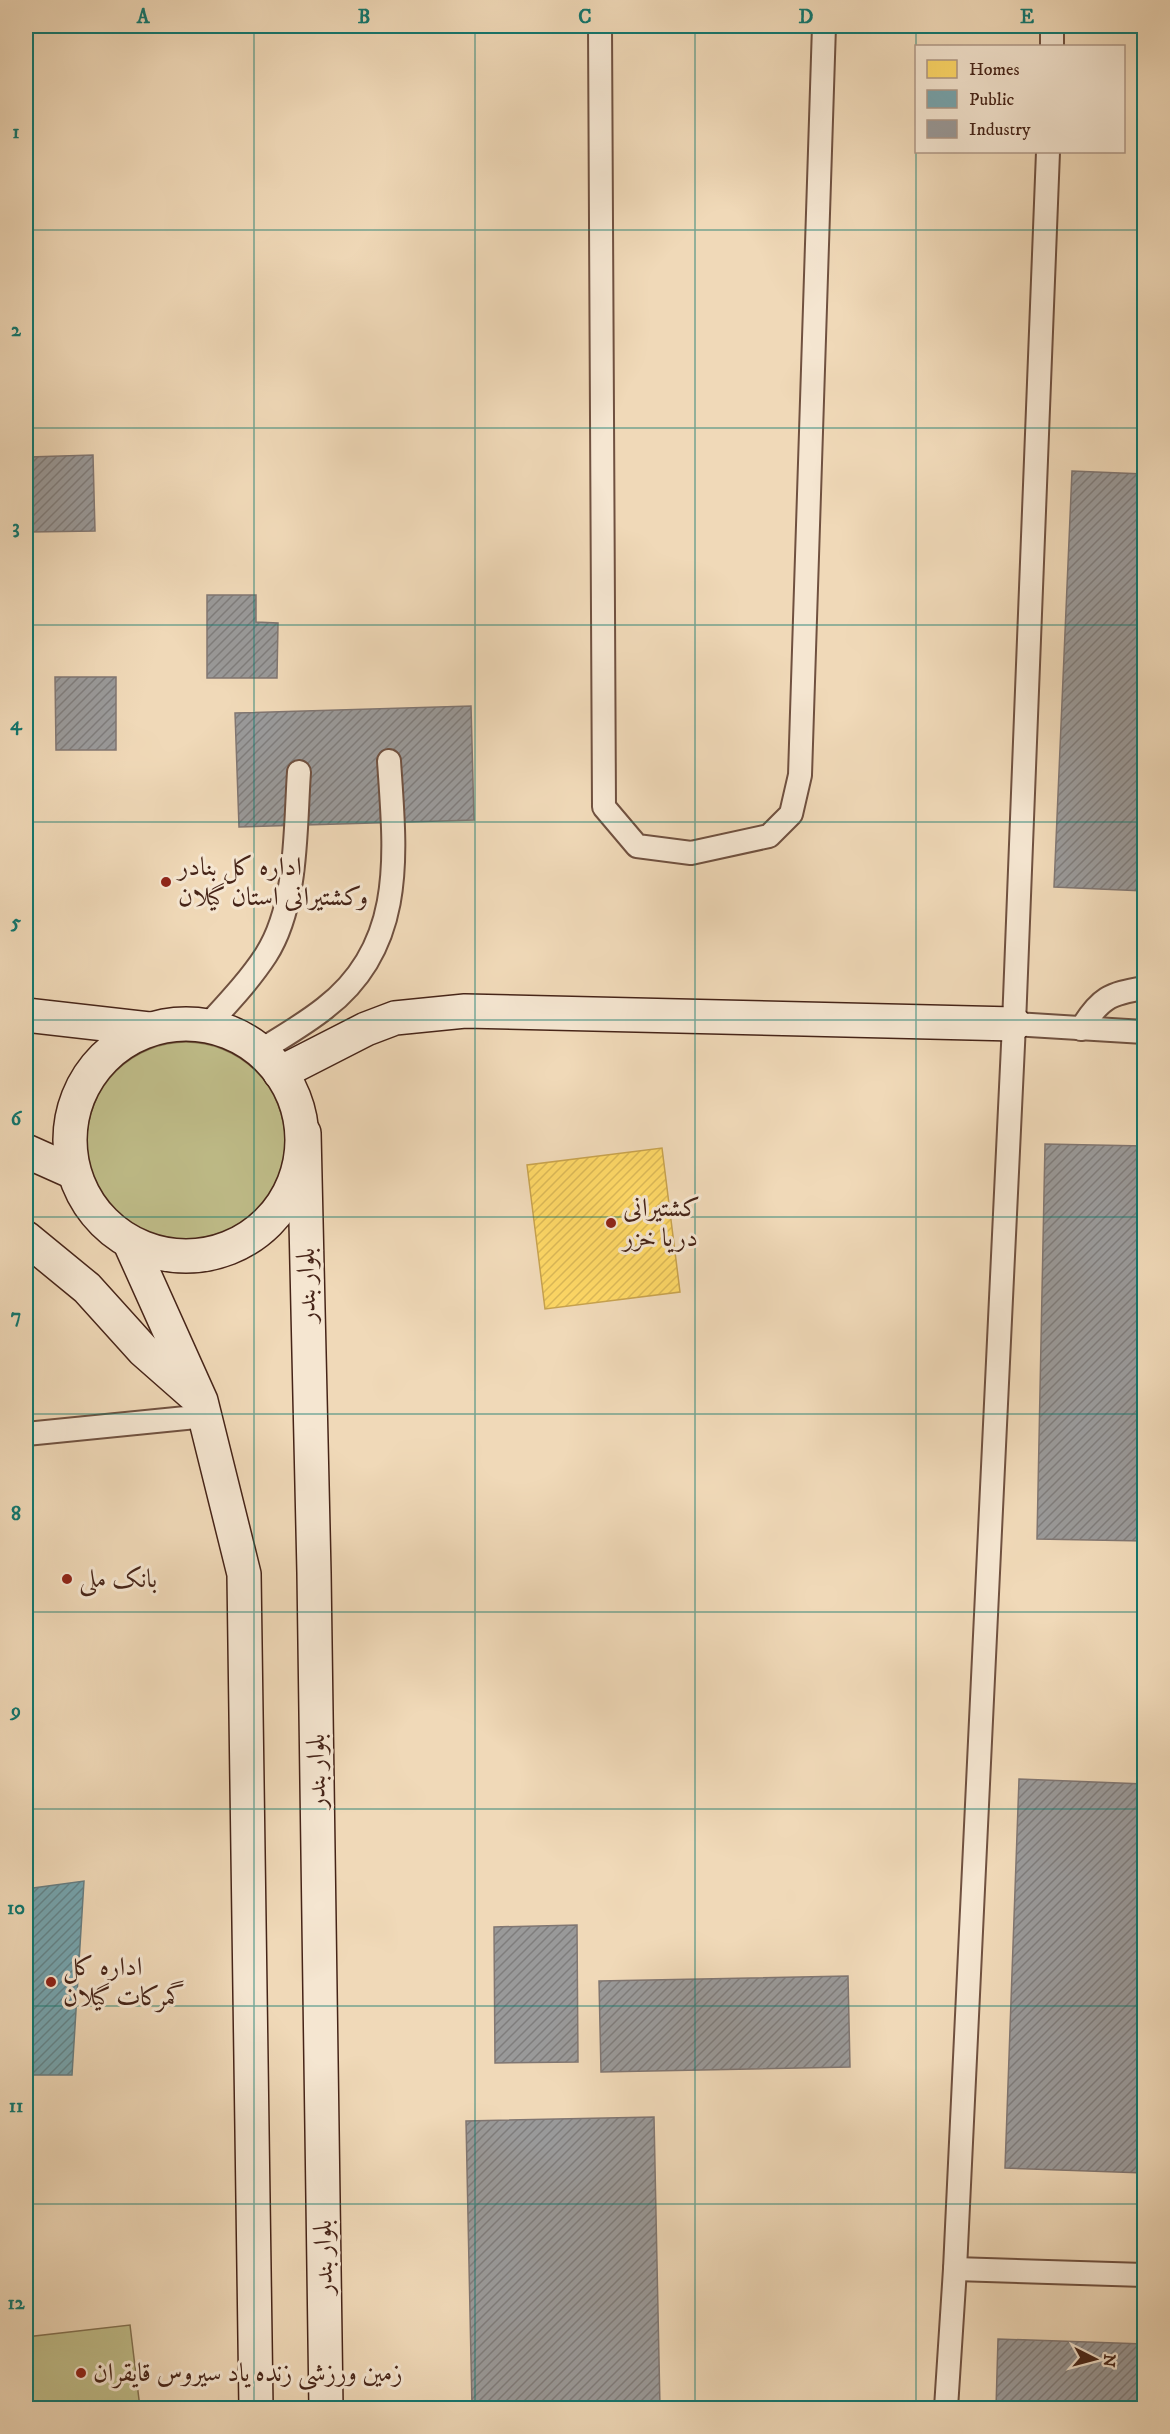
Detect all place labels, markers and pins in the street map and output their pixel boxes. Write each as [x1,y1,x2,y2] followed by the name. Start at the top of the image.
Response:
[175,851,368,914] place label: اداره کل بنادر وکشتیرانی استان گیلان
[159,875,173,889] marker: اداره کل بنادر وکشتیرانی استان گیلان
[620,1192,700,1255] place label: کشتیرانی دریا خزر
[604,1216,618,1230] marker: کشتیرانی دریا خزر
[79,1563,157,1597] place label: بانک ملی
[60,1572,74,1586] marker: بانک ملی
[63,1951,185,2014] place label: اداره کل گمرکات گیلان
[44,1975,58,1989] marker: اداره کل گمرکات گیلان
[93,2357,403,2391] place label: زمین ورزشی زنده یاد سیروس قایقران
[74,2366,88,2380] marker: زمین ورزشی زنده یاد سیروس قایقران

